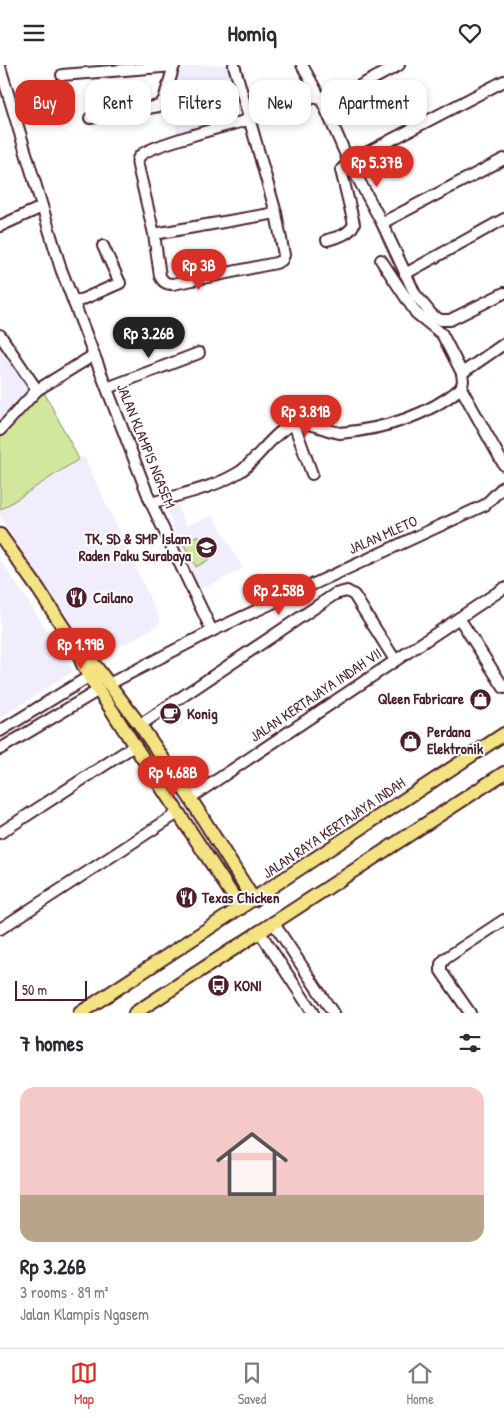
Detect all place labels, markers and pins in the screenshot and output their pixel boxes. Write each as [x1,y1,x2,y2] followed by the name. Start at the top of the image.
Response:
[325,145,429,188] pin: Rp 5.37B
[164,249,234,291] pin: Rp 3B
[97,317,201,359] pin: Rp 3.26B
[254,395,358,437] pin: Rp 3.81B
[79,528,191,567] place label: TK, SD & SMP Islam Raden Paku Surabaya
[195,536,219,560] school or university icon: TK, SD & SMP Islam Raden Paku Surabaya
[227,573,331,616] pin: Rp 2.58B
[65,586,89,610] restaurant icon: Cailano
[93,587,133,608] place label: Cailano
[29,627,133,670] pin: Rp 1.99B
[468,687,492,711] shop icon: Qleen Fabricare
[378,688,464,709] place label: Qleen Fabricare
[159,702,183,726] cafe icon: Konig
[187,703,218,725] place label: Konig
[427,721,484,759] place label: Perdana Elektronik
[399,729,423,753] shop icon: Perdana Elektronik
[121,755,225,798] pin: Rp 4.68B
[174,886,198,910] restaurant icon: Texas Chicken
[201,887,280,908] place label: Texas Chicken
[206,974,230,998] bus stop icon: KONI
[234,975,262,996] place label: KONI

